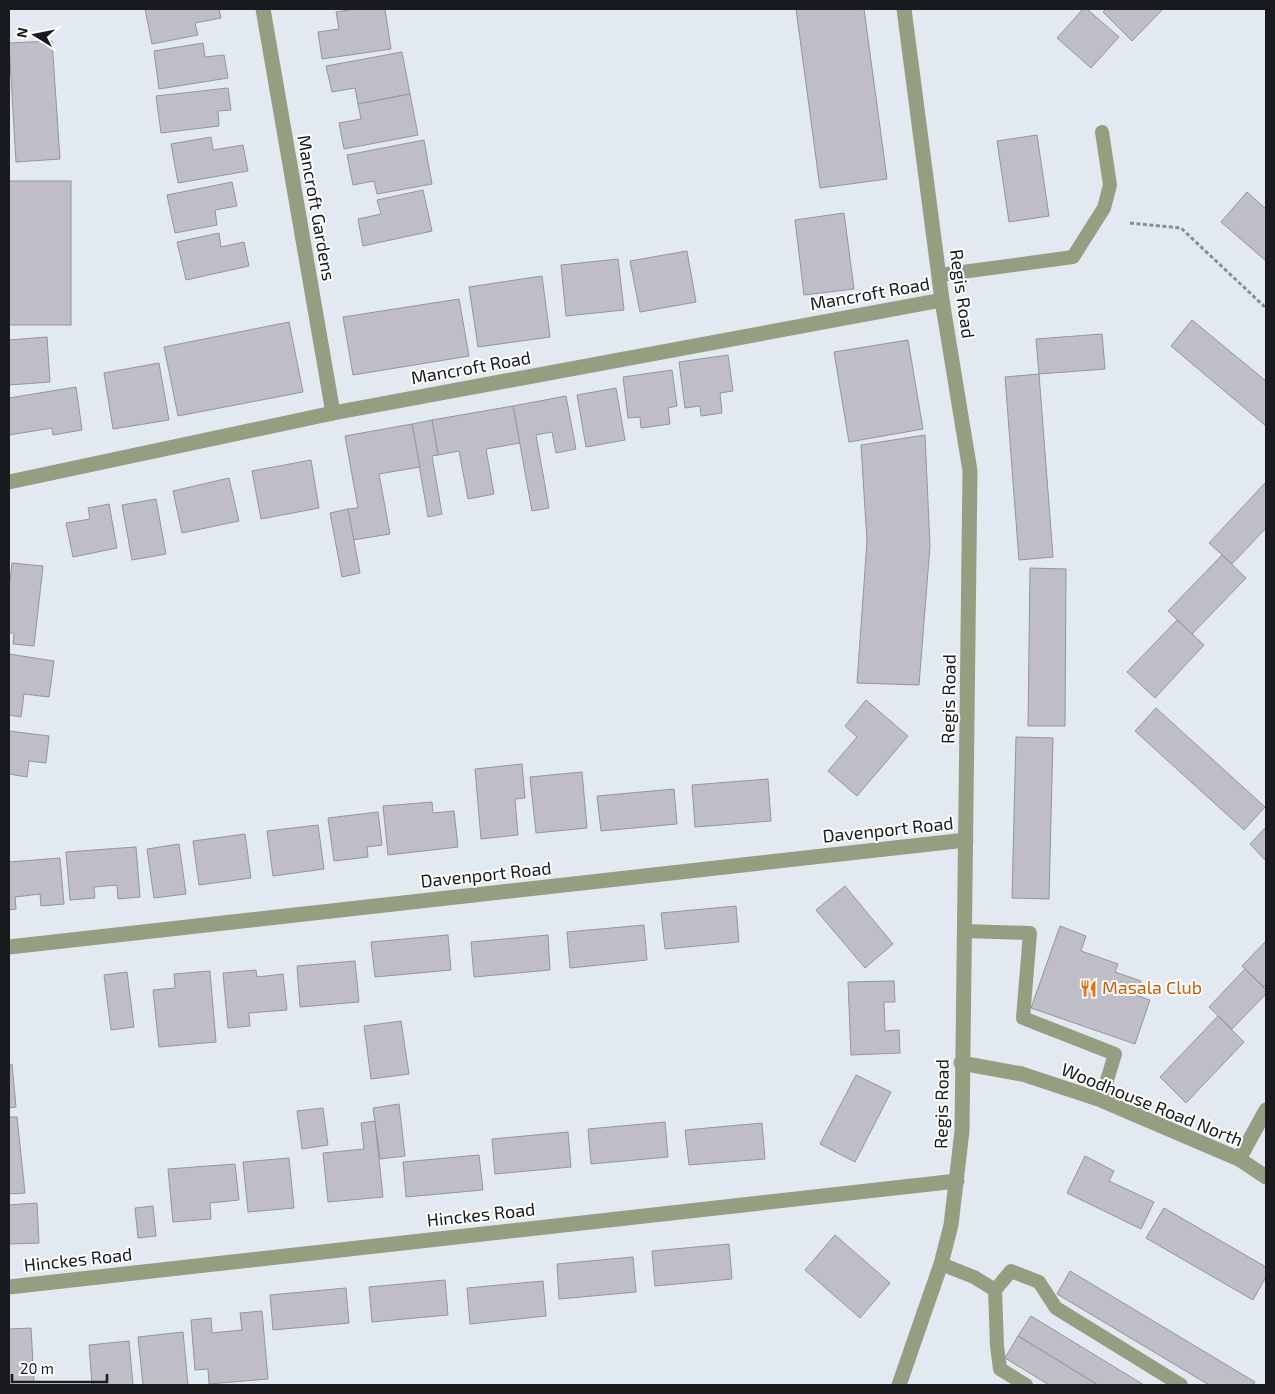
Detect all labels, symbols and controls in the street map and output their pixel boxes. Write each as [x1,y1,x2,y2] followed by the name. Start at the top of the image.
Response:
[10,10,60,60] north arrow
[12,26,31,39] text: N
[293,133,341,282] street label: Mancroft Gardens
[946,248,980,340] street label: Regis Road
[808,272,931,314] street label: Mancroft Road
[409,346,532,388] street label: Mancroft Road
[936,654,960,744] street label: Regis Road
[821,811,954,847] street label: Davenport Road
[419,856,552,892] street label: Davenport Road
[1102,976,1202,998] place label: Masala Club
[1078,978,1098,998] restaurant icon: Masala Club
[1058,1058,1247,1151] street label: Woodhouse Road North
[929,1059,953,1149] street label: Regis Road
[426,1197,536,1231] street label: Hinckes Road
[23,1242,133,1276] street label: Hinckes Road
[12,1352,108,1384] scale bar
[20,1359,54,1377] text: 20 m

